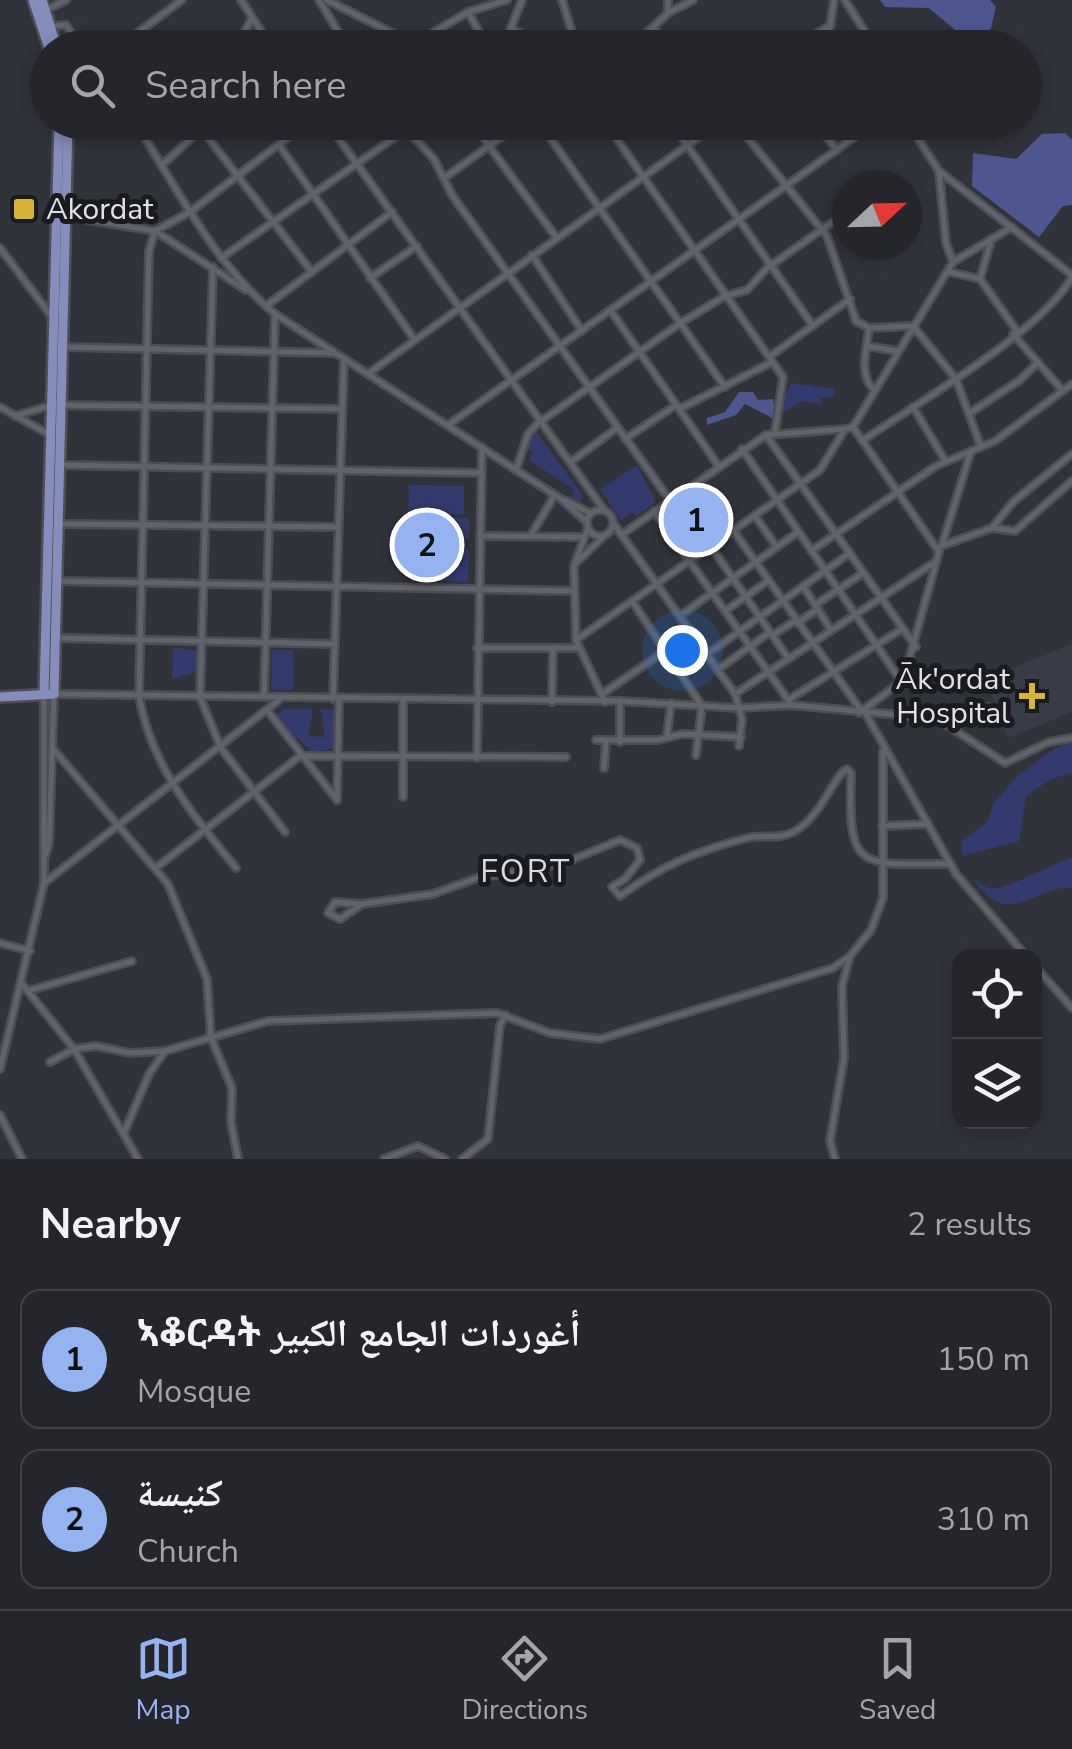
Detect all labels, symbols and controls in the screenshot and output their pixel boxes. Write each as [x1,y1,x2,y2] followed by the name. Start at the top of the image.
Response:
[30,30,1042,140] search box
[65,58,120,113] icon: search
[145,60,346,111] text: Search here
[832,170,922,260] north arrow
[46,189,154,230] place label: Akordat
[11,196,37,222] marker: Akordat
[664,482,728,558] pin: 1
[394,508,460,582] pin: 2
[657,625,708,676] your location
[895,659,1010,734] place label: Āk'ordat Hospital
[1019,683,1045,709] marker: Āk'ordat Hospital
[480,850,572,893] district label: FORT
[952,949,1042,1129] map controls
[952,949,1042,1039] button: locate
[952,1039,1042,1129] button: layers
[40,1196,181,1253] text: Nearby
[907,1203,1032,1246] text: 2 results
[137,1308,580,1359] text: ኣቆርዳት أغوردات الجامع الكبير
[65,1338,84,1381] text: 1
[937,1338,1030,1381] text: 150 m
[137,1370,251,1413] text: Mosque
[137,1468,223,1519] text: كنيسة
[65,1498,84,1541] text: 2
[937,1498,1030,1541] text: 310 m
[137,1530,239,1573] text: Church
[136,1631,191,1729] tab: Map
[462,1631,588,1729] tab: Directions
[859,1631,936,1729] tab: Saved

